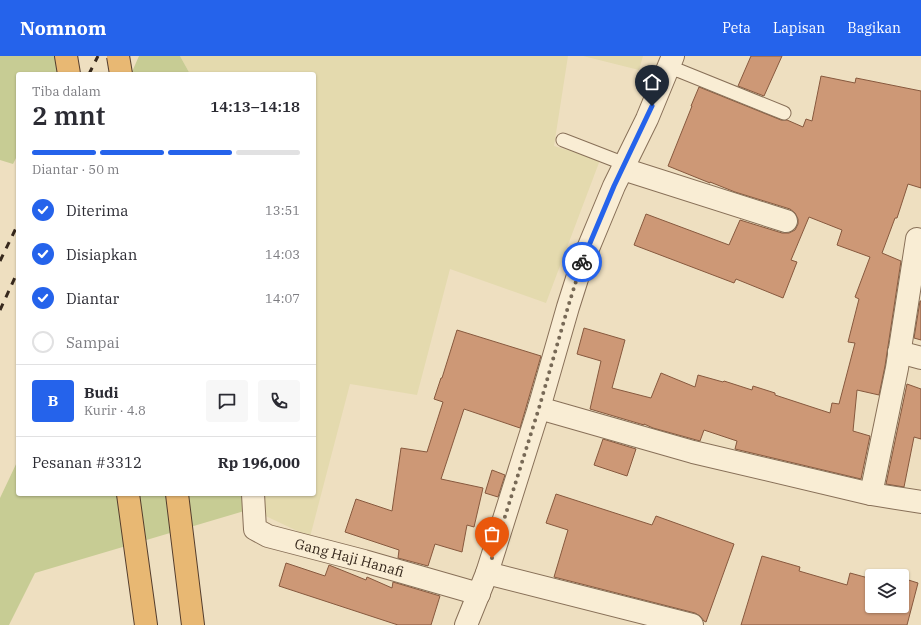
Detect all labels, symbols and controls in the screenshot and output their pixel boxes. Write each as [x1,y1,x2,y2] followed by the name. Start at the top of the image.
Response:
[20,16,106,40] text: Nomnom
[722,19,751,37] text: Peta
[773,19,825,37] text: Lapisan
[847,19,901,37] text: Bagikan
[635,65,669,106] pin
[641,71,663,93] icon: home
[32,83,101,100] text: Tiba dalam
[210,97,300,116] text: 14:13–14:18
[32,98,105,132] text: 2 mnt
[32,161,119,178] text: Diantar · 50 m
[32,199,54,221] icon: check
[66,201,129,220] text: Diterima
[265,202,300,219] text: 13:51
[562,242,602,282] courier
[32,243,54,265] icon: check
[66,245,137,264] text: Disiapkan
[265,246,300,263] text: 14:03
[571,251,593,273] icon: bike
[32,287,54,309] icon: check
[66,289,119,308] text: Diantar
[265,290,300,307] text: 14:07
[66,333,120,352] text: Sampai
[206,380,248,422] button: chat
[258,380,300,422] button: phone
[84,383,119,402] text: Budi
[48,391,58,410] text: B
[84,402,146,419] text: Kurir · 4.8
[32,453,142,472] text: Pesanan #3312
[218,453,300,472] text: Rp 196,000
[475,517,509,558] pin
[481,523,503,545] icon: bag
[293,534,406,581] street label: Gang Haji Hanafi
[865,569,909,613] map controls
[865,569,909,613] button: layers

